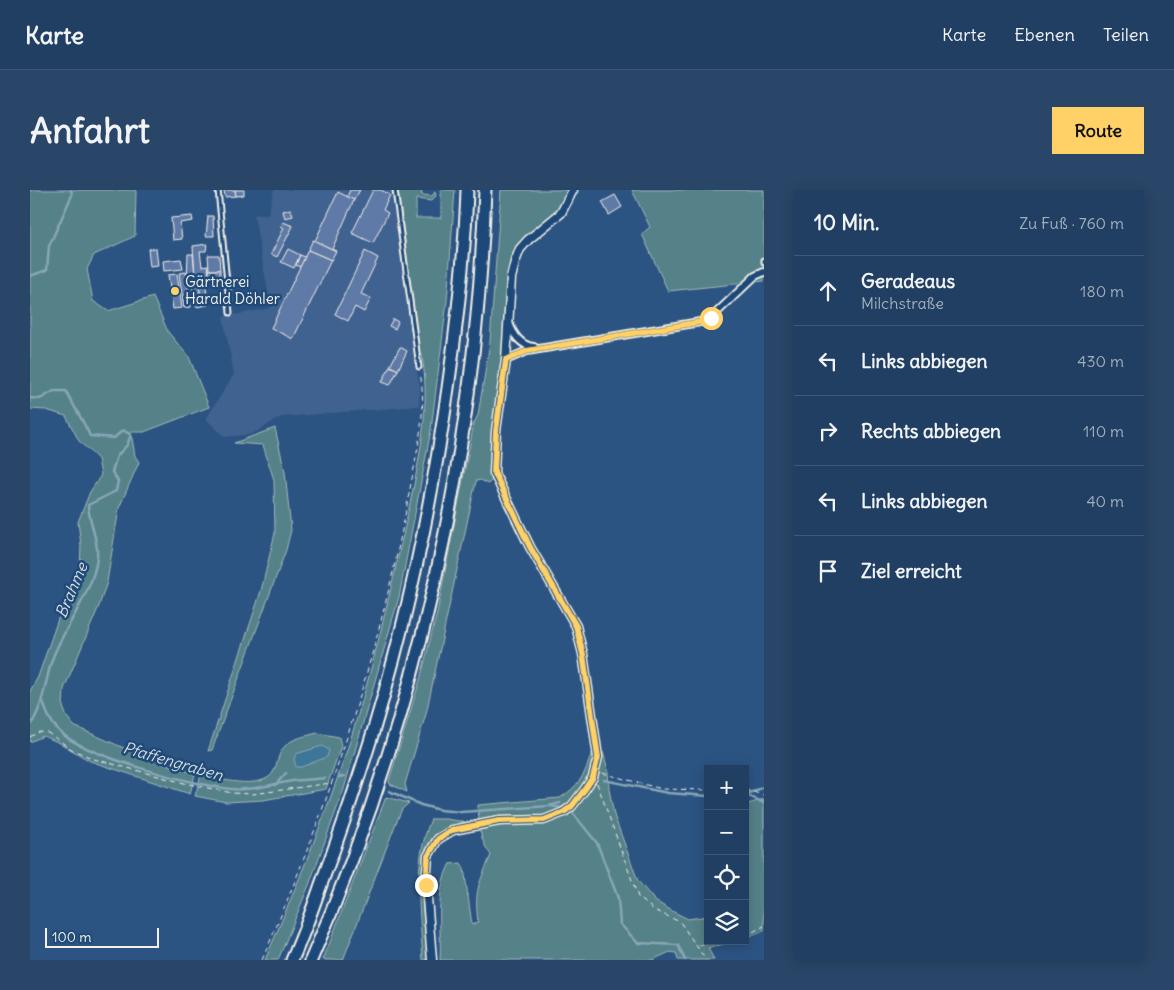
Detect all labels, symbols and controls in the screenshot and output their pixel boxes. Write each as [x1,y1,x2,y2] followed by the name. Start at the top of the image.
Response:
[25,20,84,50] text: Karte
[942,23,986,46] text: Karte
[1014,23,1075,46] text: Ebenen
[1103,23,1149,46] text: Teilen
[1052,107,1144,154] button: Route
[30,108,150,152] text: Anfahrt
[814,209,879,236] text: 10 Min.
[1019,213,1124,233] text: Zu Fuß · 760 m
[861,269,955,293] text: Geradeaus
[185,272,280,308] place label: Gärtnerei Harald Döhler
[814,277,842,305] icon: ahead
[1080,281,1124,301] text: 180 m
[169,285,181,297] marker: Gärtnerei Harald Döhler
[861,293,944,313] text: Milchstraße
[700,307,723,330] route start
[814,347,842,375] icon: left
[861,349,988,373] text: Links abbiegen
[1077,351,1124,371] text: 430 m
[814,417,842,445] icon: right
[861,419,1001,443] text: Rechts abbiegen
[1083,421,1124,441] text: 110 m
[814,487,842,515] icon: left
[861,489,988,513] text: Links abbiegen
[1086,491,1124,511] text: 40 m
[814,557,842,585] icon: arrive
[50,558,92,621] water label: Brahme
[861,559,962,583] text: Ziel erreicht
[121,737,226,785] water label: Pfaffengraben
[704,765,749,945] map controls
[704,765,749,810] button: +
[704,810,749,855] button: −
[704,855,749,900] button: locate
[415,874,438,897] route end
[704,900,749,945] button: layers
[45,925,159,948] scale bar
[52,928,92,946] text: 100 m

